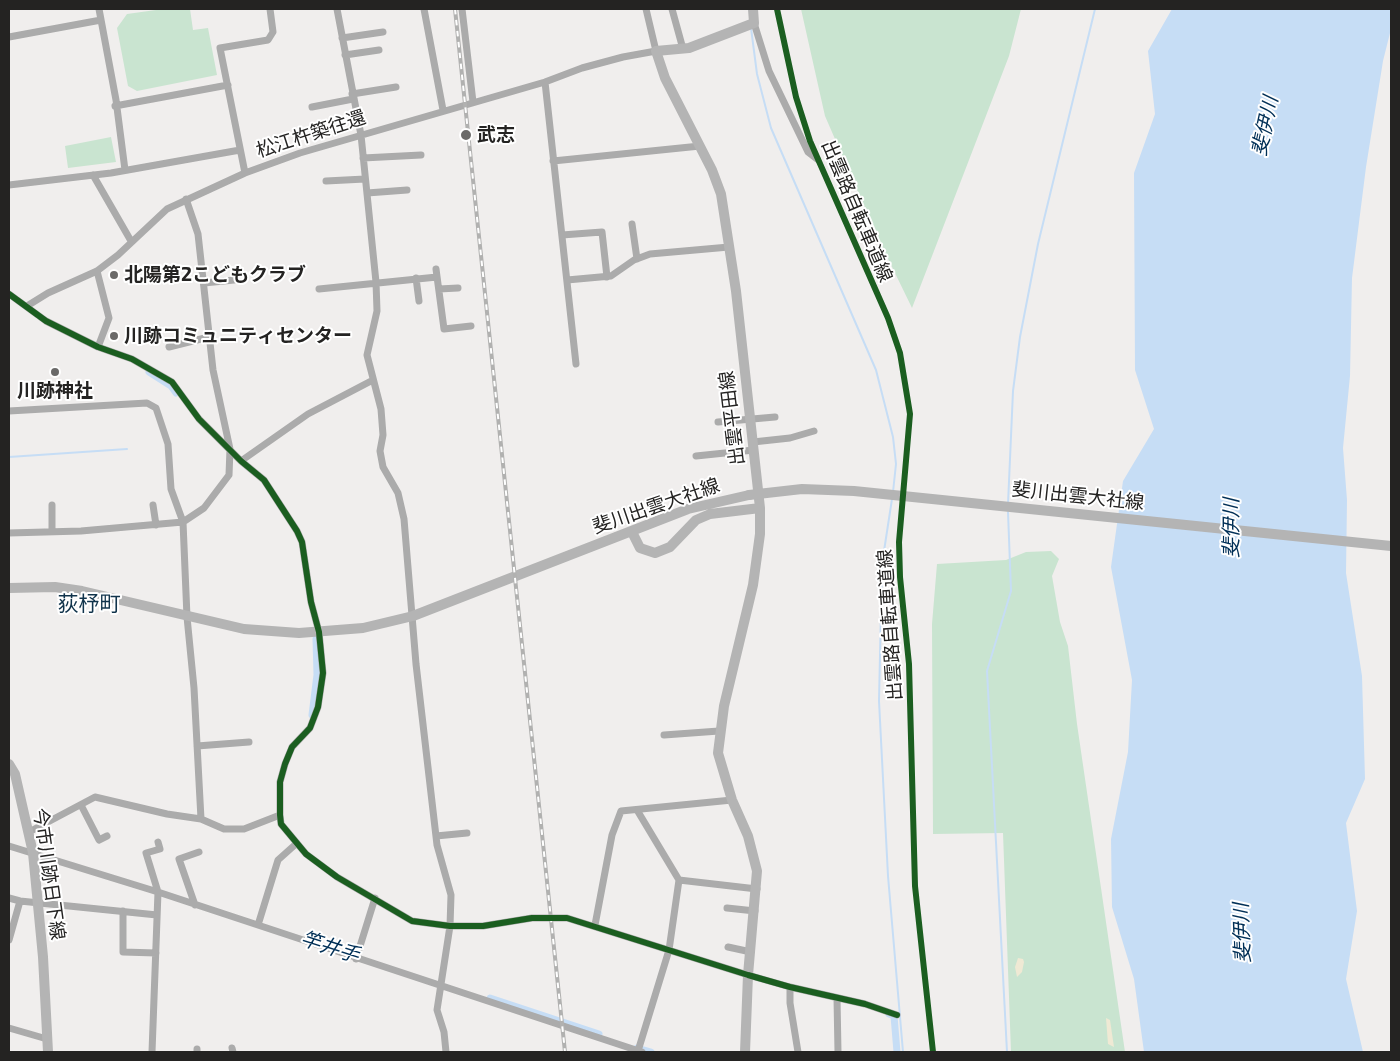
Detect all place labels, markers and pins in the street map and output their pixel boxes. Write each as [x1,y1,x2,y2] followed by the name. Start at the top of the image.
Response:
[477,124,515,146] place label: 武志
[459,128,473,142] marker: 武志
[124,264,306,286] place label: 北陽第2こどもクラブ
[108,269,120,281] marker: 北陽第2こどもクラブ
[124,325,352,347] place label: 川跡コミュニティセンター
[108,330,120,342] marker: 川跡コミュニティセンター
[49,366,61,378] marker: 川跡神社
[17,380,93,402] place label: 川跡神社

